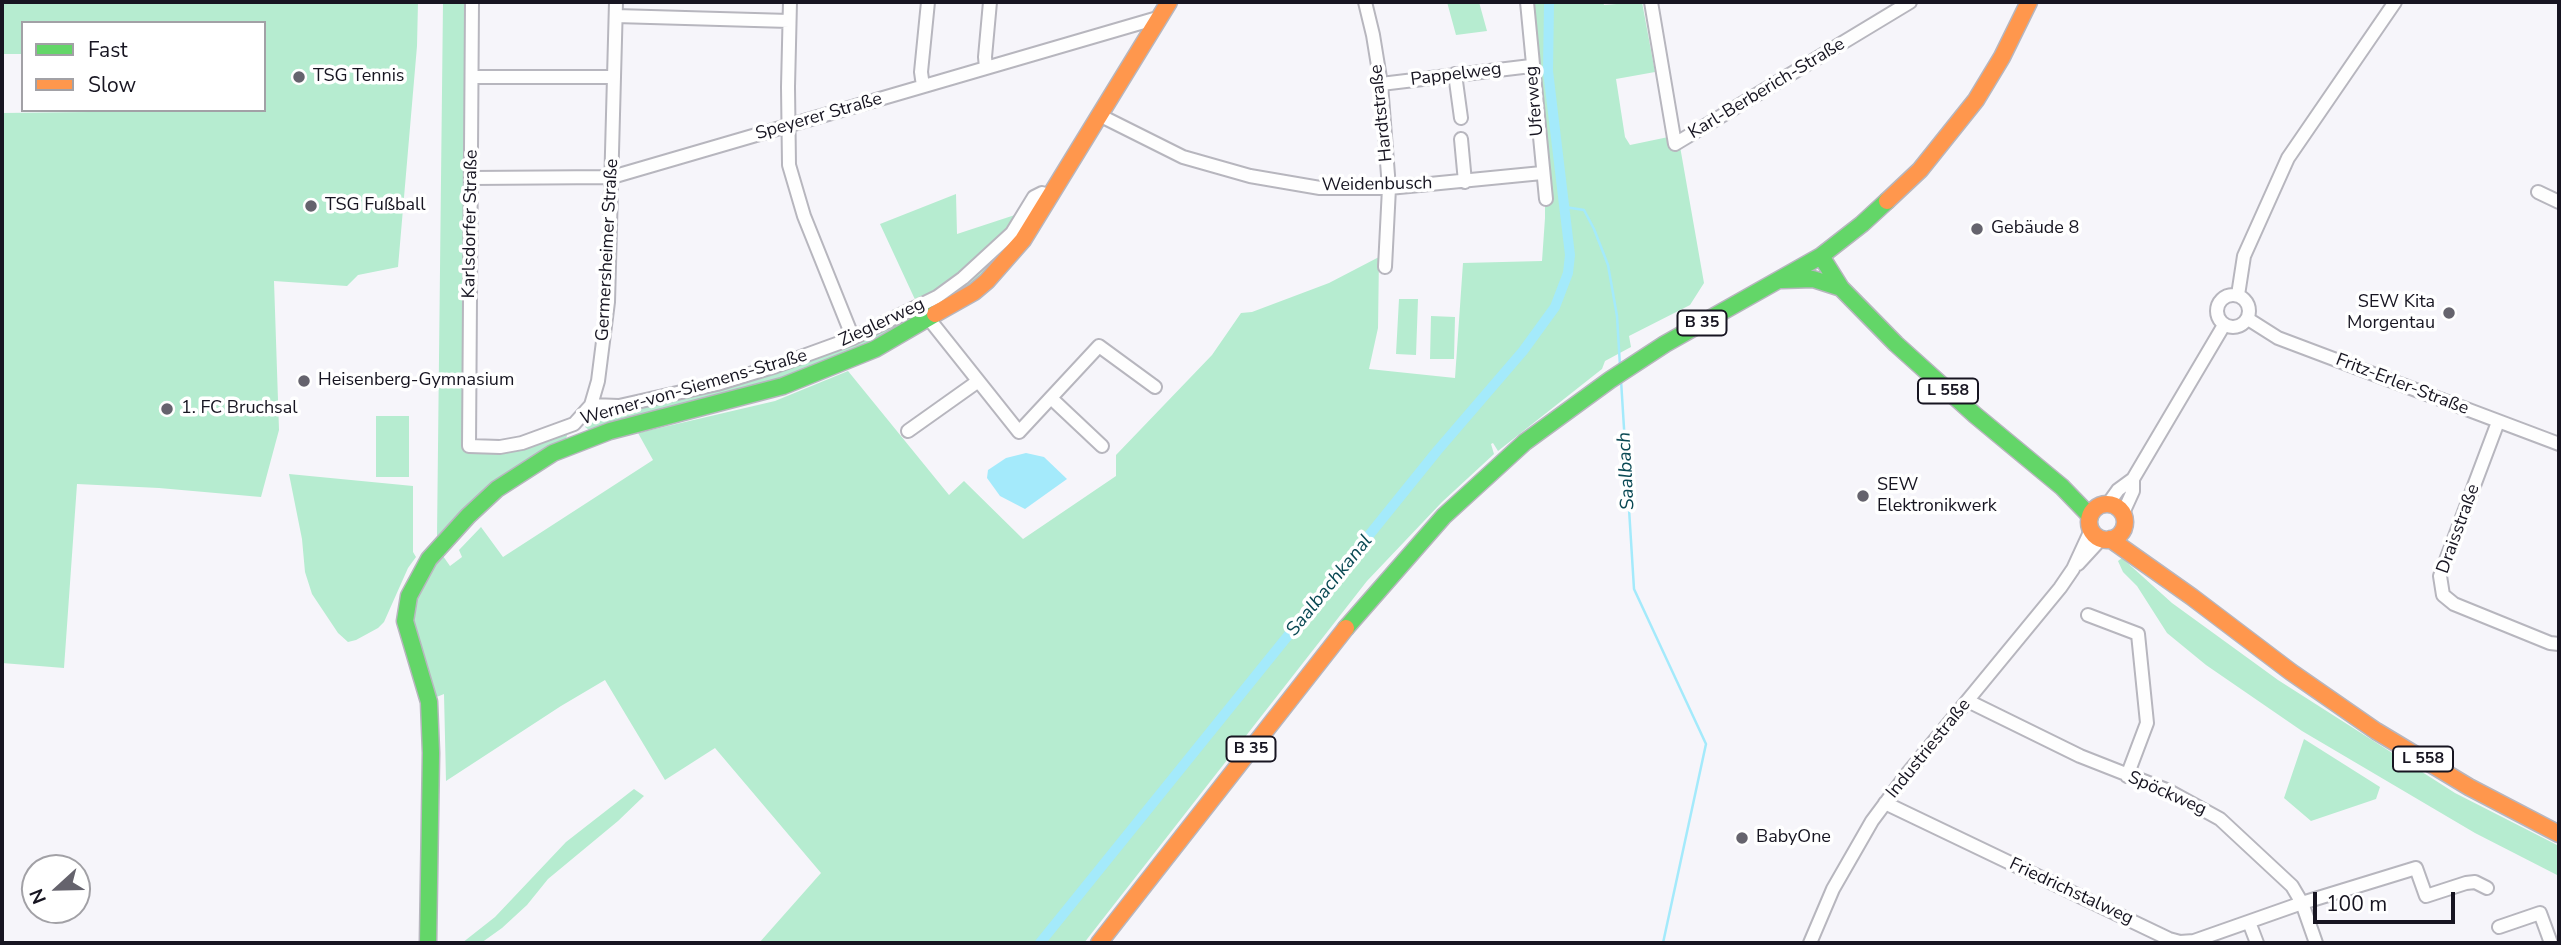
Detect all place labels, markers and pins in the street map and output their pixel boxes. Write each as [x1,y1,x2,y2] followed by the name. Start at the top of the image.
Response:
[313,66,404,88] place label: TSG Tennis
[291,69,307,85] marker: TSG Tennis
[325,195,426,217] place label: TSG Fußball
[303,198,319,214] marker: TSG Fußball
[1991,218,2079,240] place label: Gebäude 8
[1969,221,1985,237] marker: Gebäude 8
[2347,292,2435,334] place label: SEW Kita Morgentau
[2441,305,2457,321] marker: SEW Kita Morgentau
[318,370,514,392] place label: Heisenberg-Gymnasium
[296,373,312,389] marker: Heisenberg-Gymnasium
[181,398,298,420] place label: 1. FC Bruchsal
[159,401,175,417] marker: 1. FC Bruchsal
[1877,475,1997,518] place label: SEW Elektronikwerk
[1855,488,1871,504] marker: SEW Elektronikwerk
[1756,827,1831,849] place label: BabyOne
[1734,830,1750,846] marker: BabyOne

